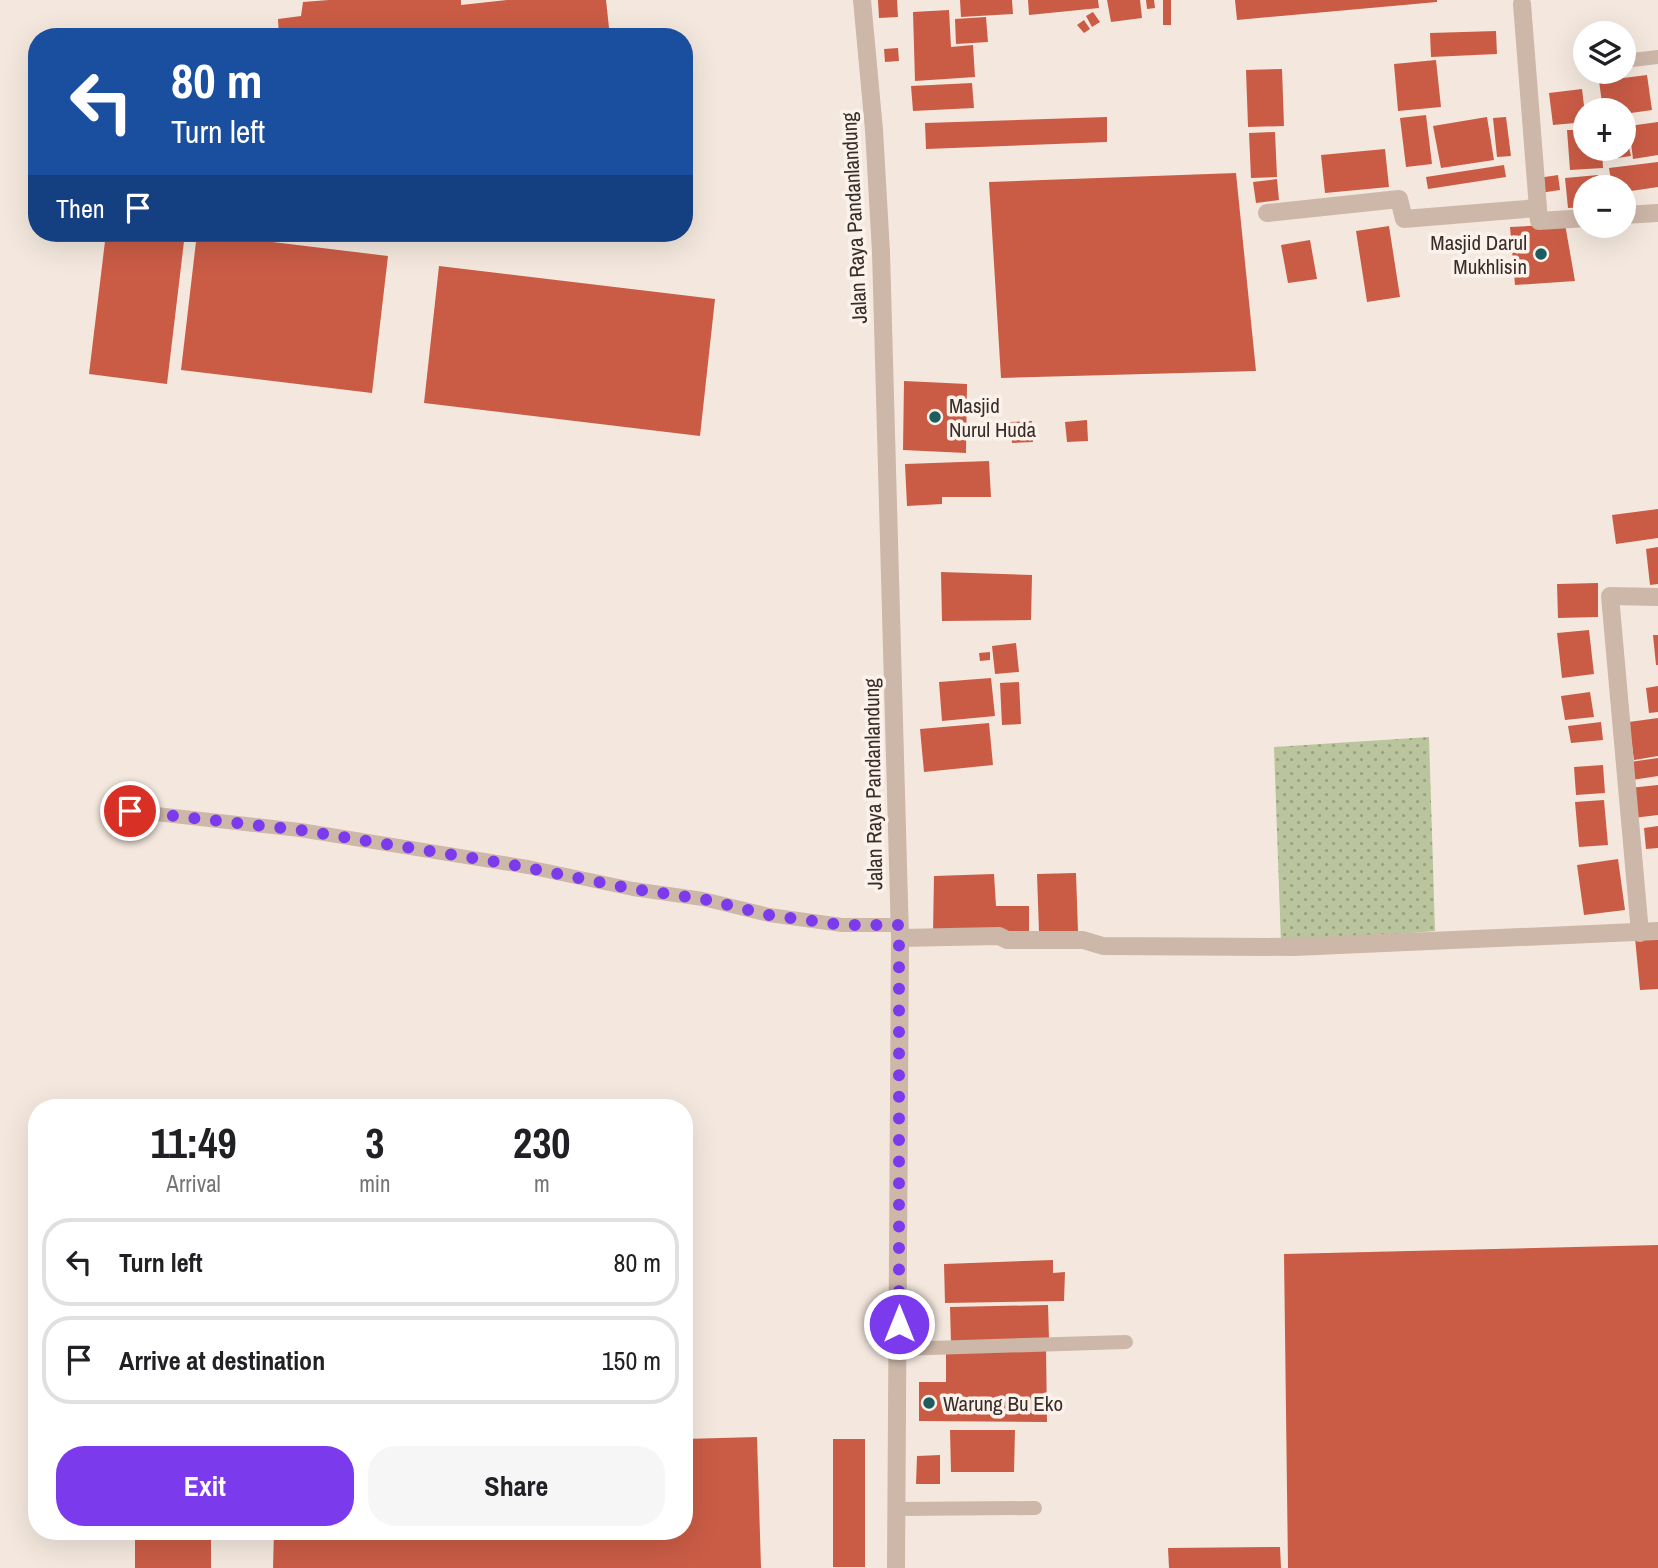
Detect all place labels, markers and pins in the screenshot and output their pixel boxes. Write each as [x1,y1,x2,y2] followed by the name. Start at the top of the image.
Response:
[1430,228,1527,281] place label: Masjid Darul Mukhlisin
[1533,246,1549,262] marker: Masjid Darul Mukhlisin
[949,391,1037,444] place label: Masjid Nurul Huda
[927,409,943,425] marker: Masjid Nurul Huda
[100,781,160,841] pin
[943,1389,1063,1418] place label: Warung Bu Eko
[921,1395,937,1411] marker: Warung Bu Eko

